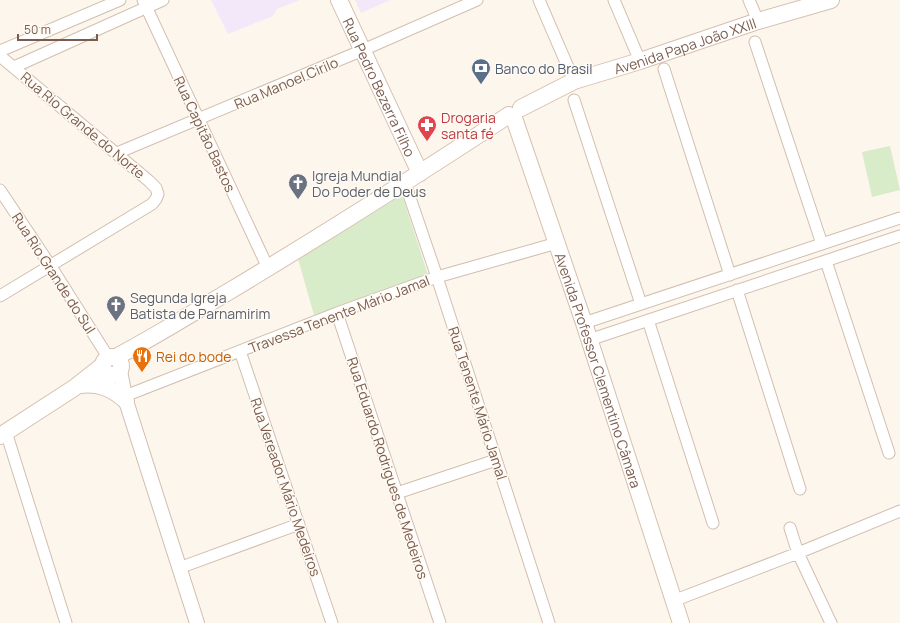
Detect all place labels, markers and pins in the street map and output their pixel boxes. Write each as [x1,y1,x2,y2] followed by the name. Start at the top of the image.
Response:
[470,57,492,85] bank icon: Banco do Brasil
[495,59,593,78] place label: Banco do Brasil
[441,108,496,143] place label: Drogaria santa fé
[416,114,438,142] pharmacy icon: Drogaria santa fé
[312,166,426,201] place label: Igreja Mundial Do Poder de Deus
[287,172,309,200] church icon: Igreja Mundial Do Poder de Deus
[130,288,271,323] place label: Segunda Igreja Batista de Parnamirim
[105,294,127,322] church icon: Segunda Igreja Batista de Parnamirim
[131,345,153,373] restaurant icon: Rei do bode
[156,347,232,366] place label: Rei do bode

